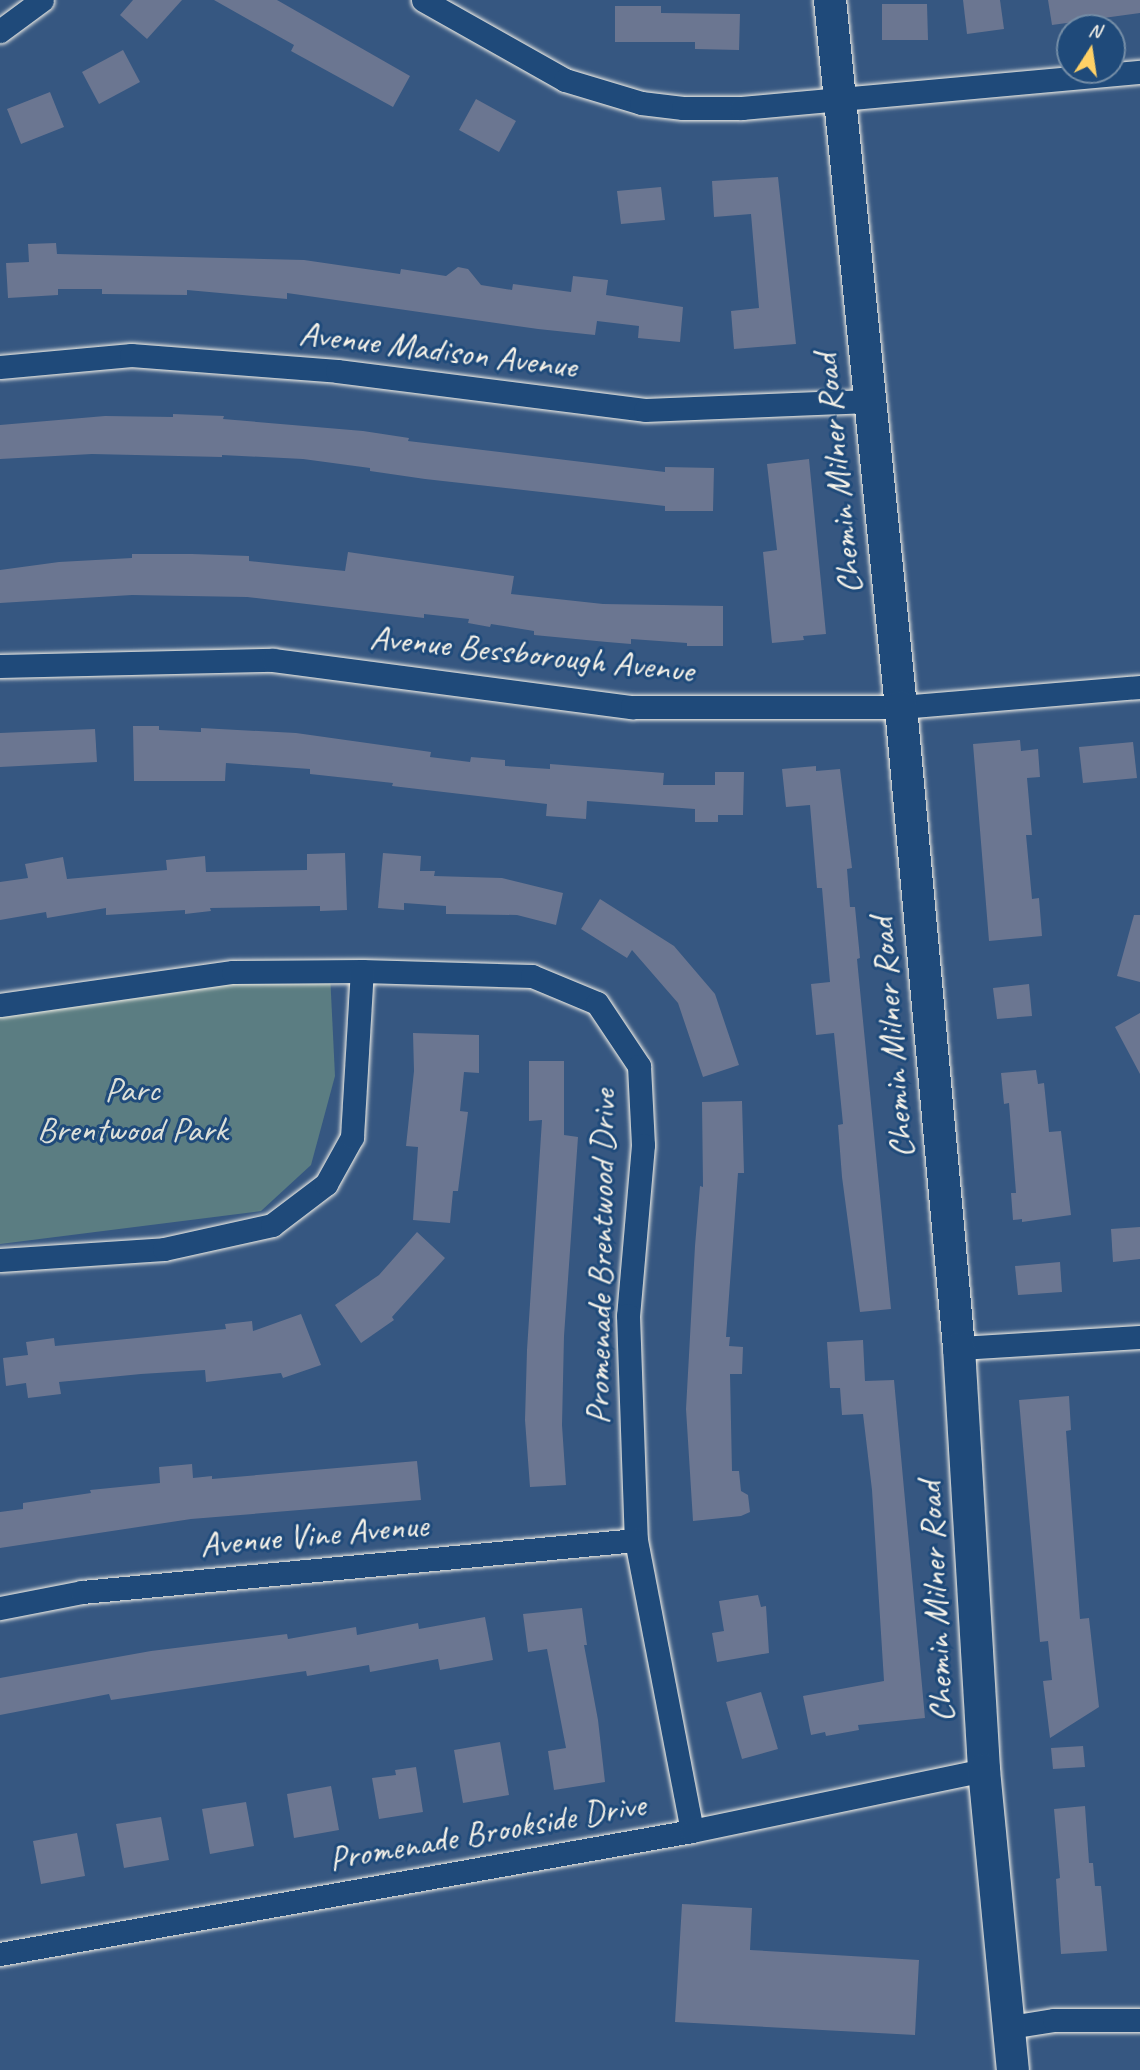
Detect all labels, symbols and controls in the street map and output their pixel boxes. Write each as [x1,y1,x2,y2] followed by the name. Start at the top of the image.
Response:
[1056,14,1126,84] north arrow
[1087,17,1103,43] text: N
[297,312,579,388] street label: Avenue Madison Avenue
[805,352,871,596] street label: Chemin Milner Road
[368,616,696,692] street label: Avenue Bessborough Avenue
[861,916,923,1160] street label: Chemin Milner Road
[37,1069,227,1151] park label: Parc Brentwood Park
[577,1089,625,1425] street label: Promenade Brentwood Drive
[909,1481,963,1723] street label: Chemin Milner Road
[198,1504,430,1566] street label: Avenue Vine Avenue
[325,1783,649,1881] street label: Promenade Brookside Drive

